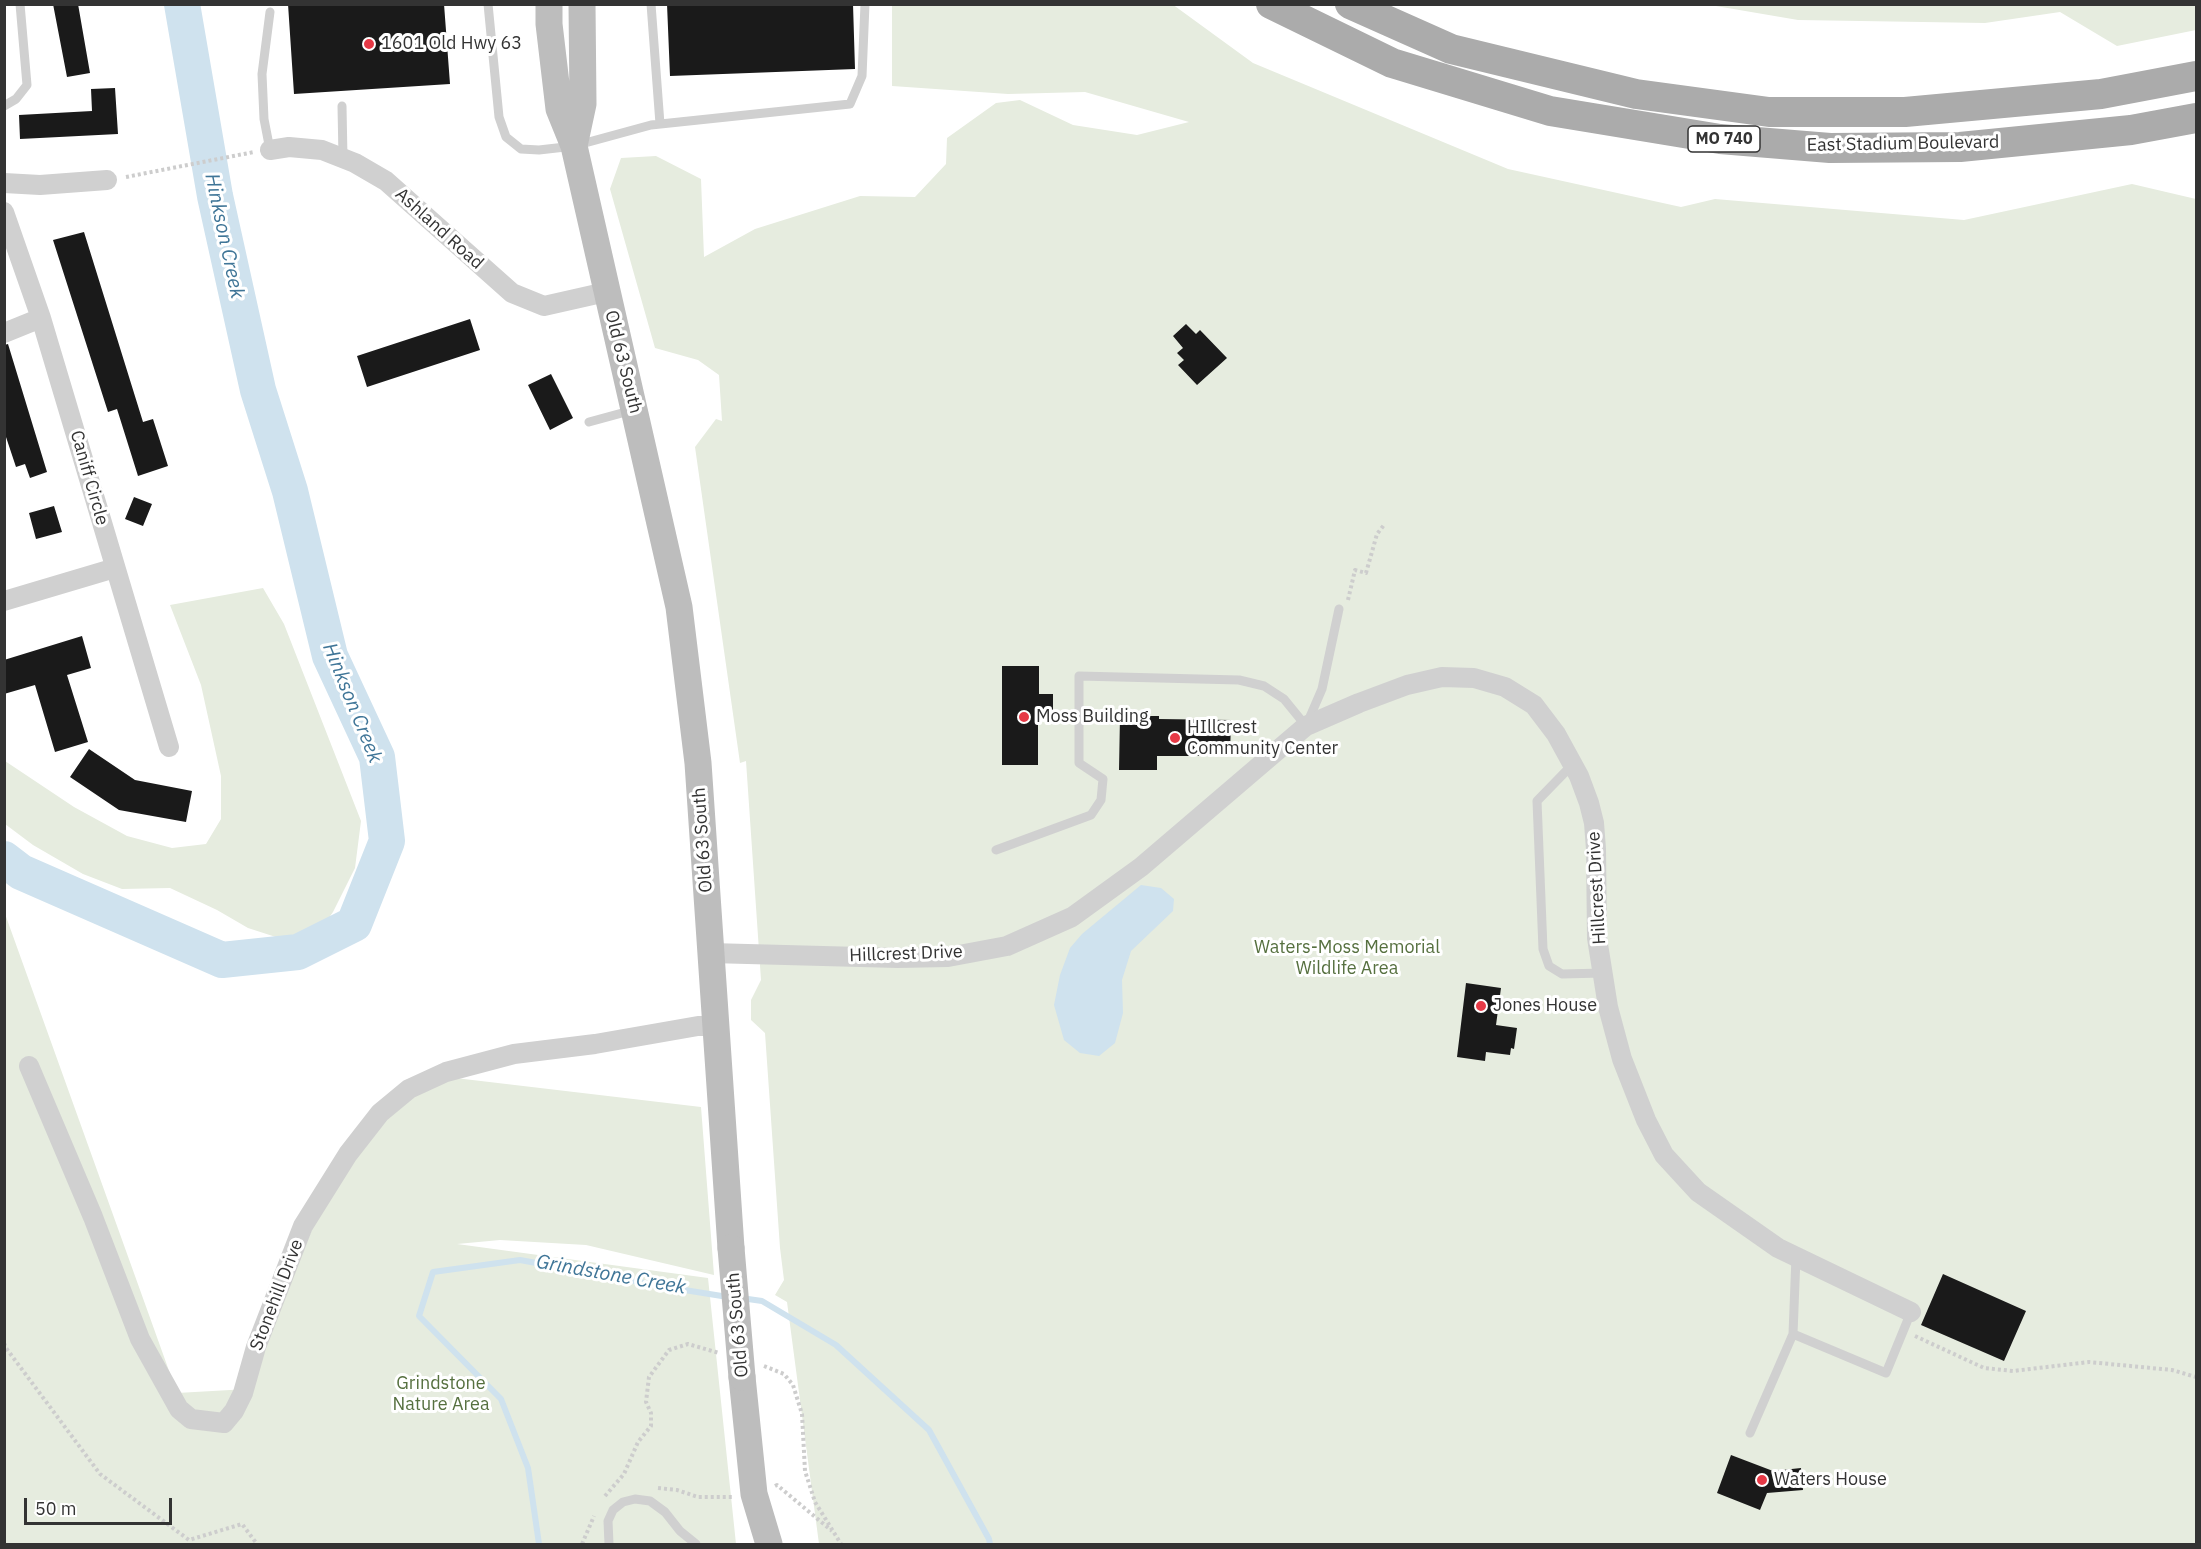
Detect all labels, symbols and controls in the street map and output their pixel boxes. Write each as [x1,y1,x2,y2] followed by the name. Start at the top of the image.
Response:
[381,33,522,55] place label: 1601 Old Hwy 63
[362,37,376,51] marker: 1601 Old Hwy 63
[1688,126,1760,152] road number: MO 740
[1806,132,2000,156] street label: East Stadium Boulevard
[199,171,249,301] water label: Hinkson Creek
[390,184,488,274] street label: Ashland Road
[600,308,646,416] street label: Old 63 South
[65,428,113,528] street label: Caniff Circle
[317,640,387,766] water label: Hinkson Creek
[1036,706,1148,728] place label: Moss Building
[1017,710,1031,724] marker: Moss Building
[1187,717,1338,760] place label: HIllcrest Community Center
[1168,731,1182,745] marker: HIllcrest Community Center
[689,787,717,893] street label: Old 63 South
[1583,831,1611,945] street label: Hillcrest Drive
[1254,937,1440,980] park label: Waters-Moss Memorial Wildlife Area
[849,941,963,967] street label: Hillcrest Drive
[1493,995,1597,1017] place label: Jones House
[1474,999,1488,1013] marker: Jones House
[246,1236,308,1354] street label: Stonehill Drive
[534,1250,688,1300] water label: Grindstone Creek
[723,1272,753,1378] street label: Old 63 South
[392,1373,490,1416] park label: Grindstone Nature Area
[1774,1469,1887,1491] place label: Waters House
[1755,1473,1769,1487] marker: Waters House
[27,1486,176,1524] scale bar
[35,1497,77,1520] text: 50 m

